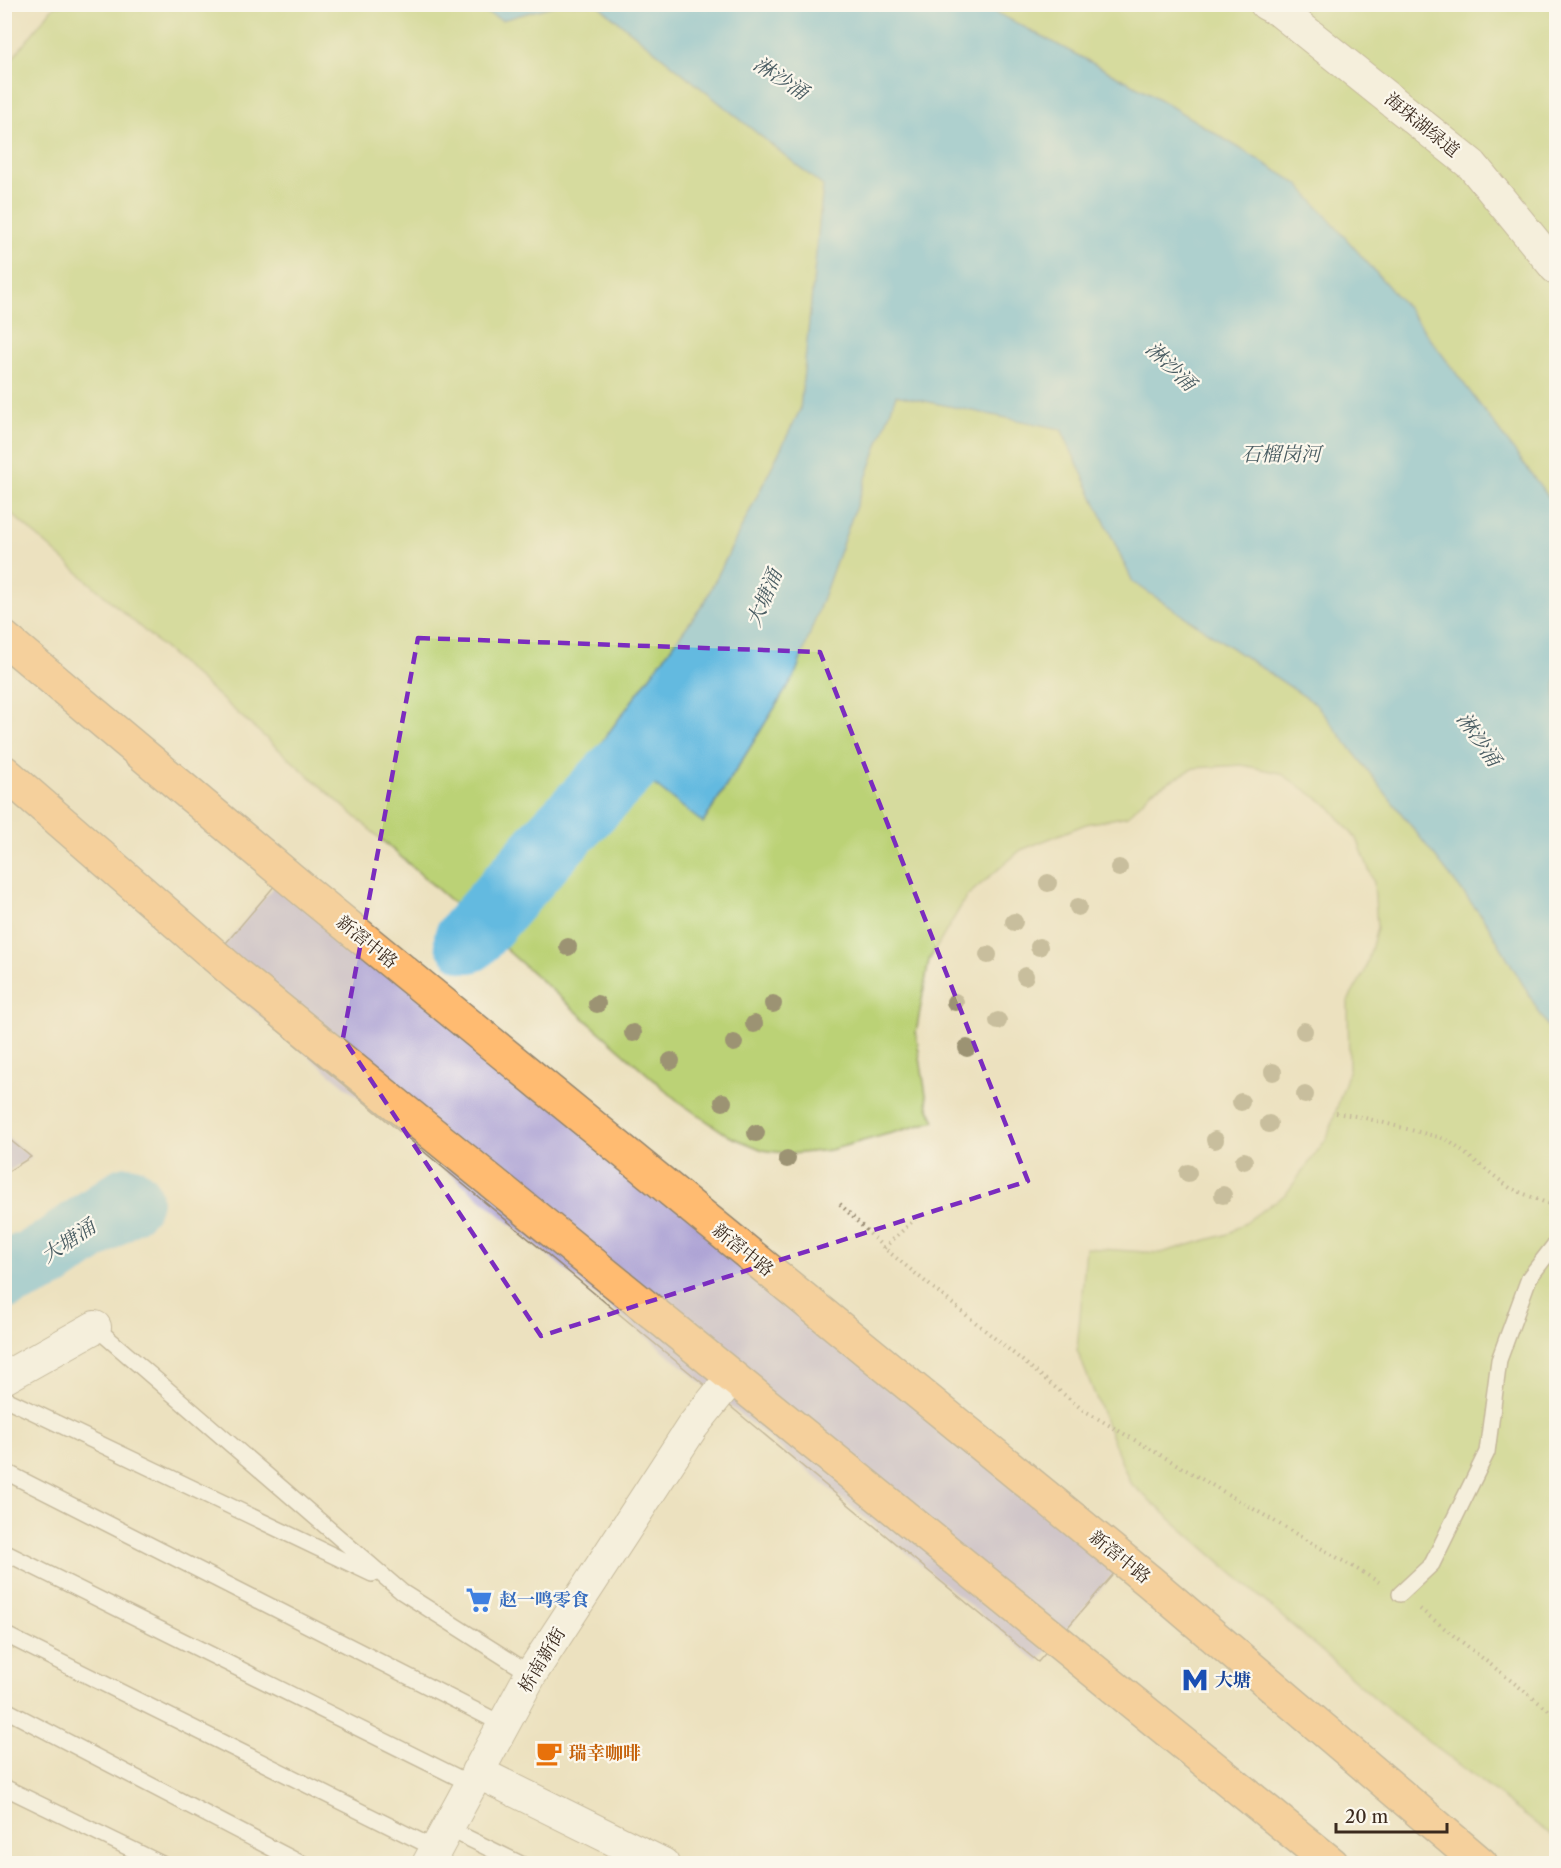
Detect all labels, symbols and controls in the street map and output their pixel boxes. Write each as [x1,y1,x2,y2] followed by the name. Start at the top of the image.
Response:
[749,52,814,105] water label: 淋沙涌
[1380,88,1464,162] street label: 海珠湖绿道
[1141,337,1202,397] water label: 淋沙涌
[1241,442,1324,466] water label: 石榴岗河
[741,564,788,630] water label: 大塘涌
[1452,708,1507,772] water label: 淋沙涌
[332,911,402,973] street label: 新滘中路
[36,1213,101,1268] water label: 大塘涌
[708,1219,778,1281] street label: 新滘中路
[1085,1526,1155,1588] street label: 新滘中路
[464,1585,494,1615] supermarket icon: 赵一鸣零食
[499,1589,589,1611] place label: 赵一鸣零食
[514,1623,570,1697] street label: 桥南新街
[1180,1665,1210,1695] metro station icon: 大塘
[1215,1669,1251,1691] place label: 大塘
[534,1738,564,1768] cafe icon: 瑞幸咖啡
[569,1742,641,1764] place label: 瑞幸咖啡
[1336,1796,1447,1834] scale bar
[1345,1806,1389,1828] text: 20 m

